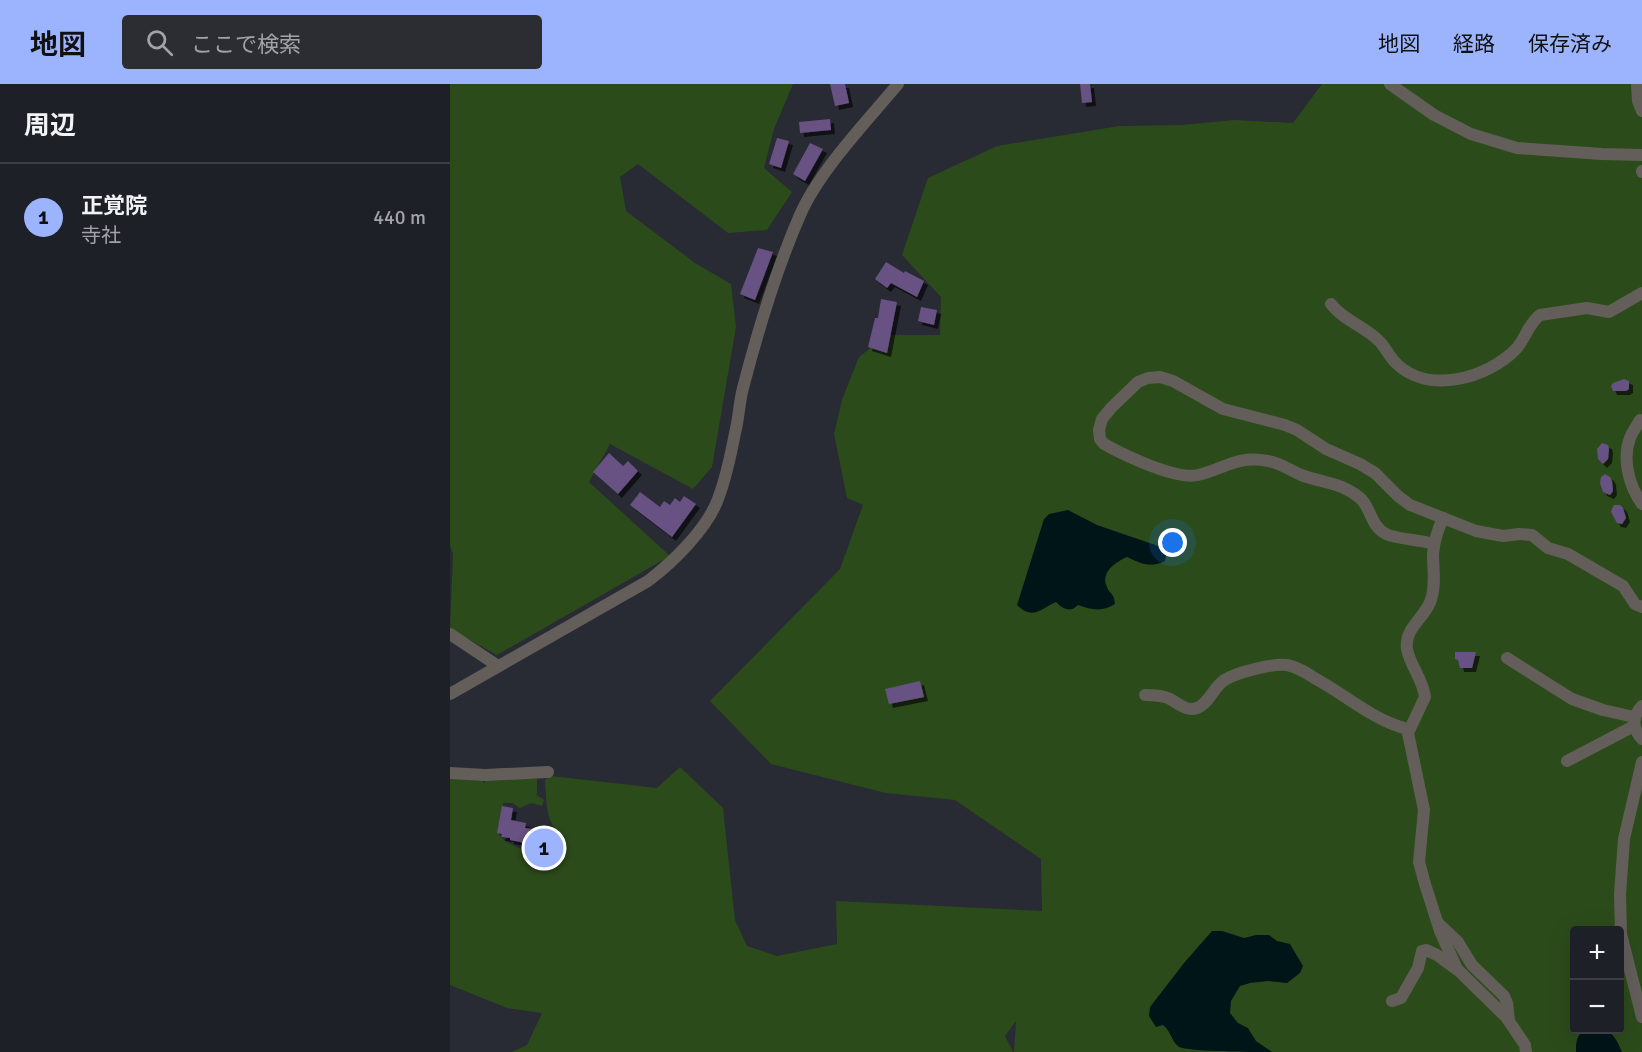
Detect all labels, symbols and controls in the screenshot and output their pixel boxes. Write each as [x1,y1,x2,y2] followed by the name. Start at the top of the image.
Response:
[122,15,542,69] search box
[143,26,176,59] icon: search
[30,28,86,62] text: 地図
[191,31,301,58] text: ここで検索
[1378,31,1420,57] text: 地図
[1453,31,1495,57] text: 経路
[1528,31,1612,57] text: 保存済み
[24,110,76,142] text: 周辺
[81,192,147,219] text: 正覚院
[38,205,49,230] text: 1
[373,205,426,230] text: 440 m
[81,223,121,248] text: 寺社
[1158,528,1187,557] your location
[524,826,563,870] pin: 1
[1570,926,1624,1034] map controls
[1570,926,1624,980] button: +
[1570,980,1624,1034] button: −

